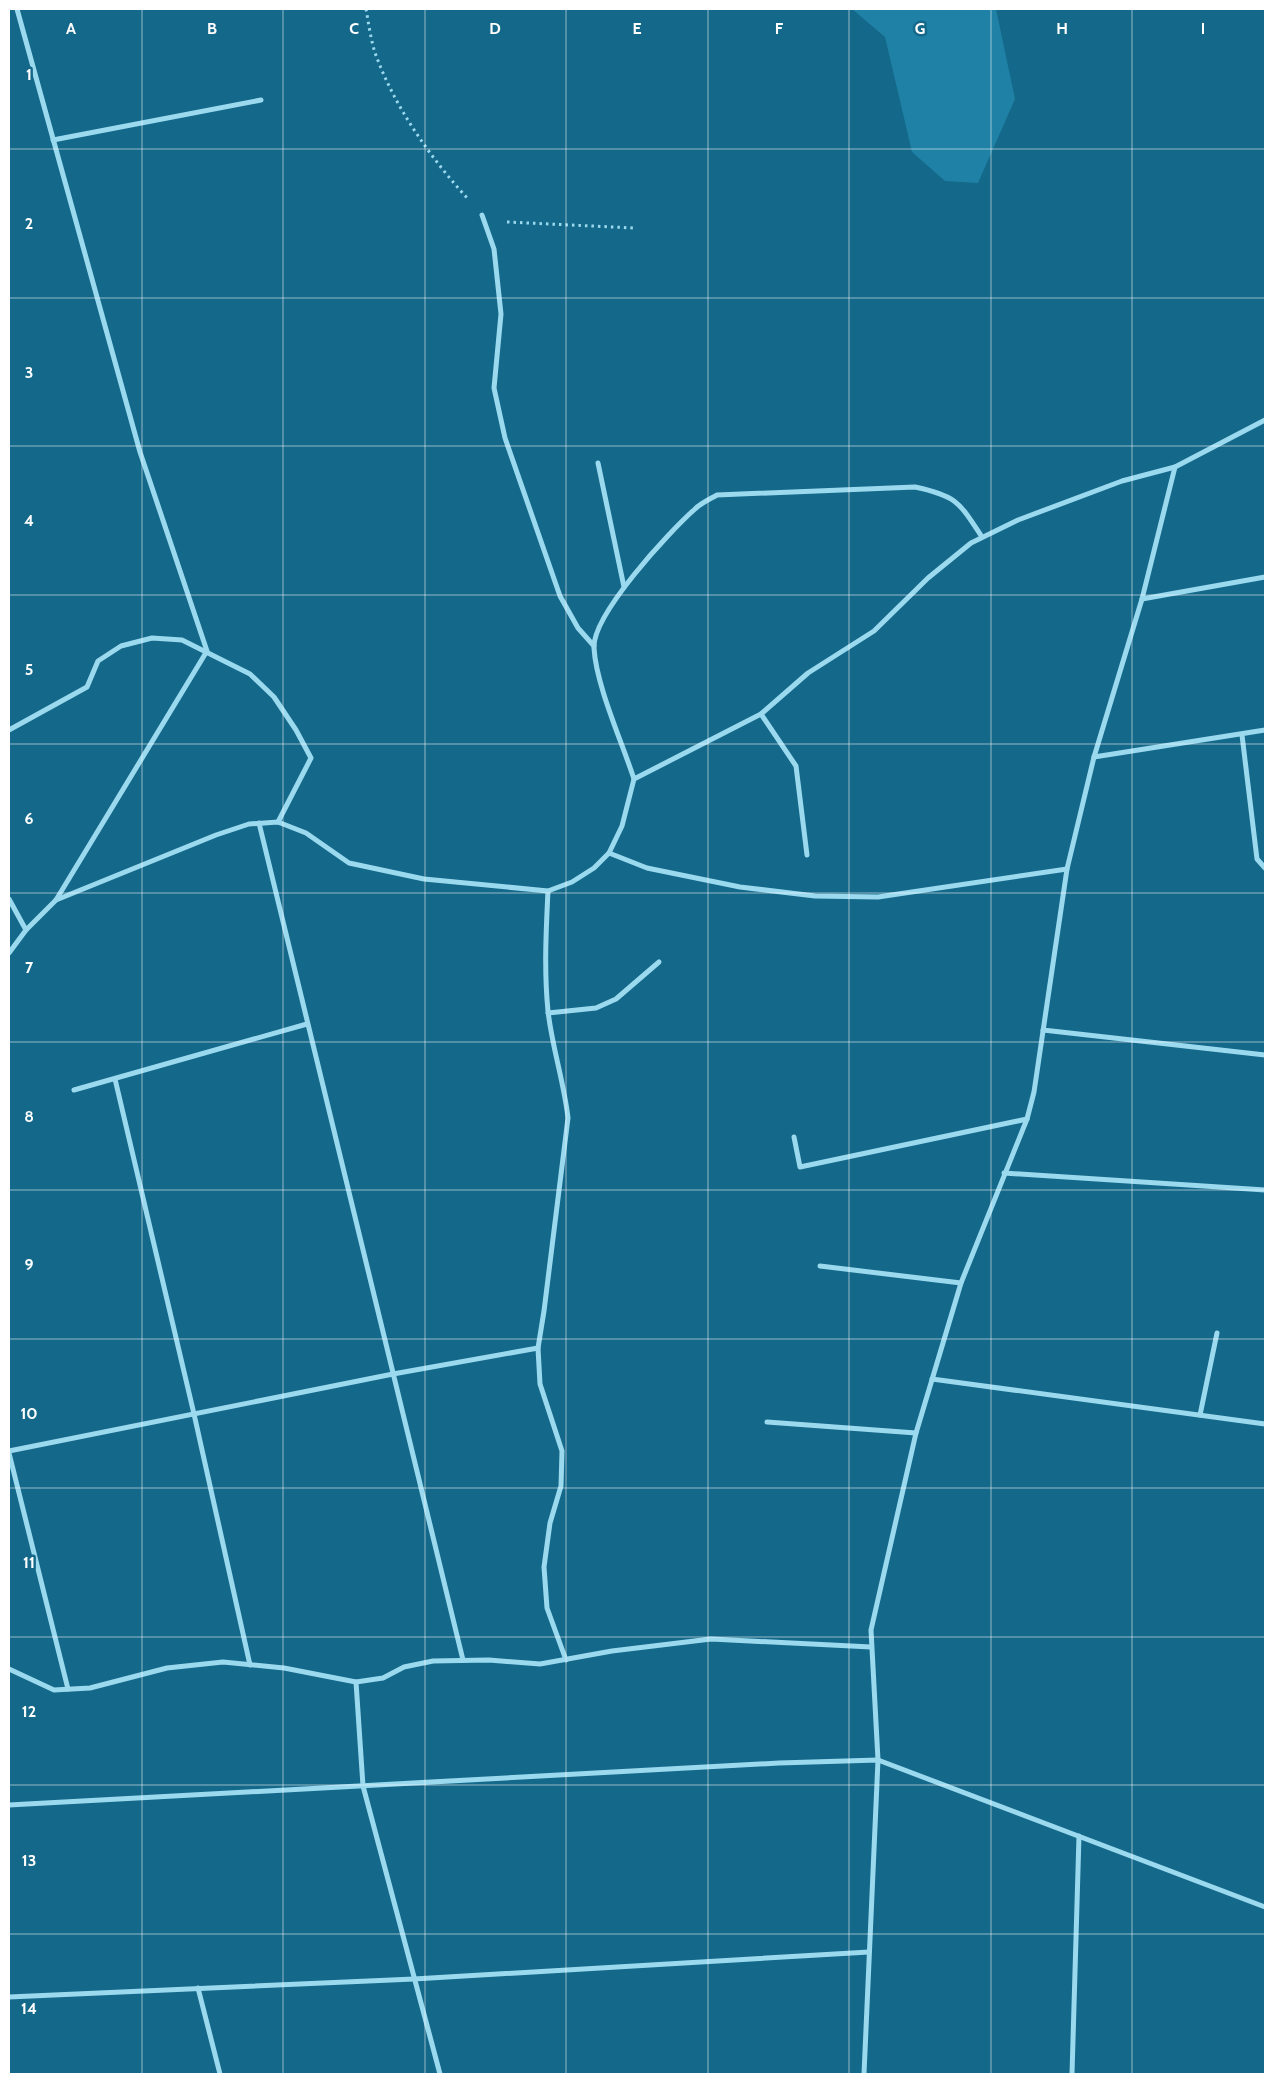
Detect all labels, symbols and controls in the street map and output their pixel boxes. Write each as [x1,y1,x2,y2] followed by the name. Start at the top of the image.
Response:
[66,19,76,38] text: A
[207,19,217,38] text: B
[349,19,359,38] text: C
[489,19,501,38] text: D
[632,19,642,38] text: E
[775,19,784,38] text: F
[915,19,925,38] text: G
[1056,19,1068,38] text: H
[1201,19,1205,38] text: I
[26,65,32,84] text: 1
[25,214,33,233] text: 2
[25,363,33,382] text: 3
[24,511,34,530] text: 4
[25,660,33,679] text: 5
[25,809,34,828] text: 6
[25,958,34,977] text: 7
[24,1107,34,1126] text: 8
[25,1255,34,1274] text: 9
[20,1404,38,1423] text: 10
[23,1553,35,1572] text: 11
[22,1702,36,1721] text: 12
[22,1851,36,1870] text: 13
[21,1999,37,2018] text: 14

